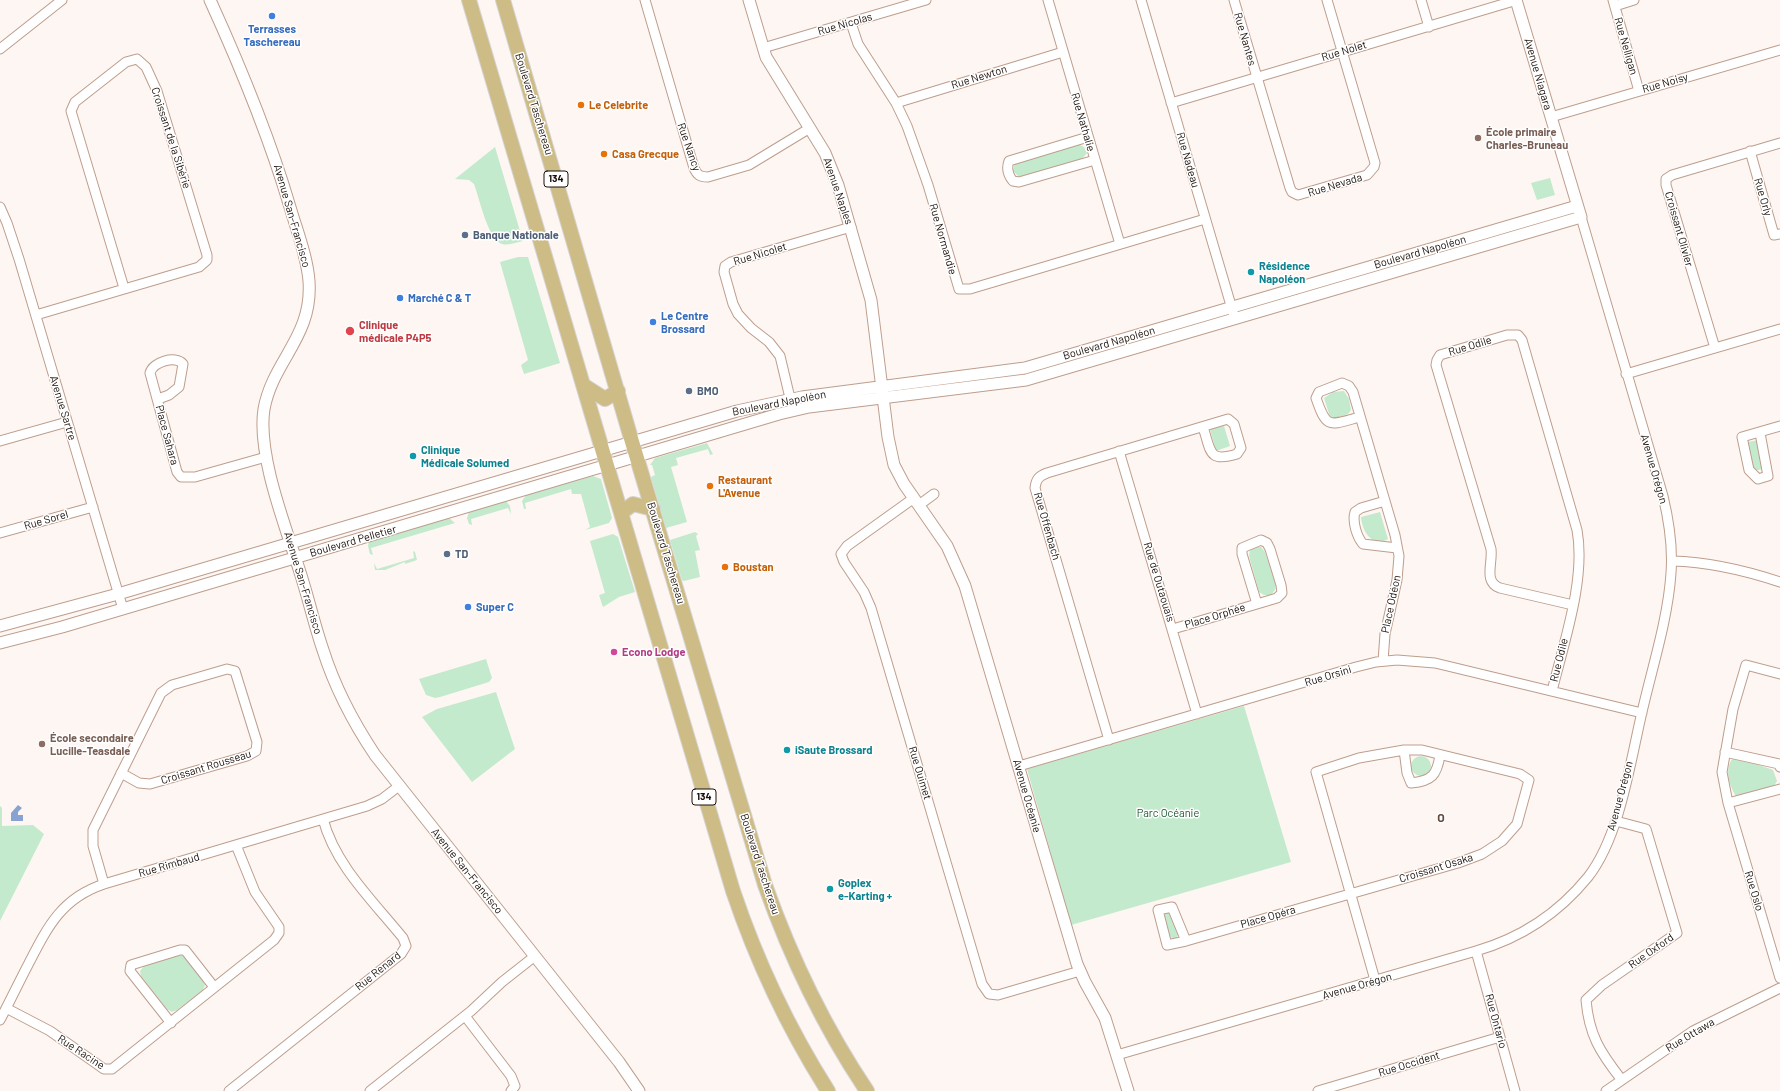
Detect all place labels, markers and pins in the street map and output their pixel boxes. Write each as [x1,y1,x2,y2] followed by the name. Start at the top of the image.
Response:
[267,11,277,21] marker: Terrasses Taschereau
[243,22,301,48] place label: Terrasses Taschereau
[589,98,648,112] place label: Le Celebrite
[576,100,586,110] marker: Le Celebrite
[1486,125,1568,151] place label: École primaire Charles-Bruneau
[1473,133,1483,143] marker: École primaire Charles-Bruneau
[612,147,679,161] place label: Casa Grecque
[599,149,609,159] marker: Casa Grecque
[473,228,559,242] place label: Banque Nationale
[460,230,470,240] marker: Banque Nationale
[1259,259,1310,285] place label: Résidence Napoléon
[1246,267,1256,277] marker: Résidence Napoléon
[408,291,471,305] place label: Marché C & T
[395,293,405,303] marker: Marché C & T
[661,309,708,335] place label: Le Centre Brossard
[648,317,658,327] marker: Le Centre Brossard
[359,318,431,344] place label: Clinique médicale P4P5
[344,325,356,337] marker: Clinique médicale P4P5
[697,384,719,398] place label: BMO
[684,386,694,396] marker: BMO
[421,443,509,469] place label: Clinique Médicale Solumed
[408,451,418,461] marker: Clinique Médicale Solumed
[718,473,772,499] place label: Restaurant L'Avenue
[705,481,715,491] marker: Restaurant L'Avenue
[455,547,468,561] place label: TD
[442,549,452,559] marker: TD
[733,560,773,574] place label: Boustan
[720,562,730,572] marker: Boustan
[476,600,514,614] place label: Super C
[463,602,473,612] marker: Super C
[622,645,685,659] place label: Econo Lodge
[609,647,619,657] marker: Econo Lodge
[50,731,134,757] place label: École secondaire Lucille-Teasdale
[37,739,47,749] marker: École secondaire Lucille-Teasdale
[795,743,872,757] place label: iSaute Brossard
[782,745,792,755] marker: iSaute Brossard
[838,876,892,902] place label: Goplex e-Karting +
[825,884,835,894] marker: Goplex e-Karting +

